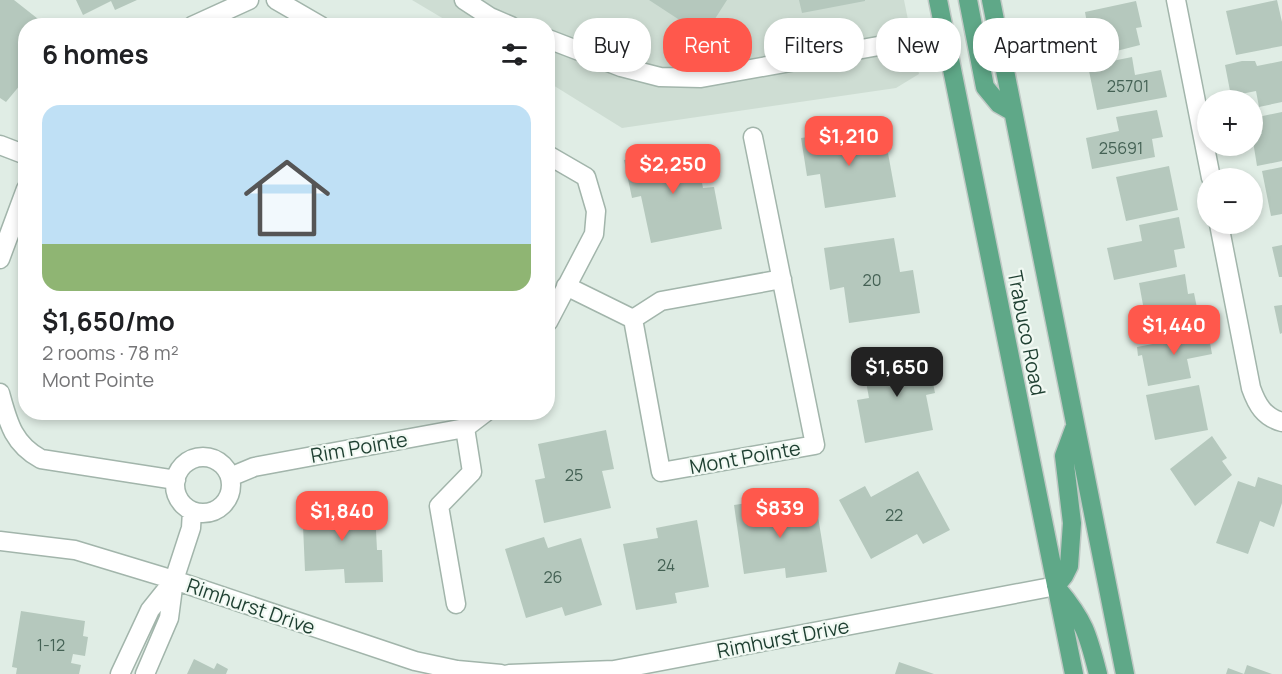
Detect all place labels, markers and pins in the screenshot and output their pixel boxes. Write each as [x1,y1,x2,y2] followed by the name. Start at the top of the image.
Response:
[800,116,898,167] pin: $1,210
[624,144,722,195] pin: $2,250
[1125,305,1223,356] pin: $1,440
[848,347,946,398] pin: $1,650
[744,488,816,539] pin: $839
[293,491,391,542] pin: $1,840

